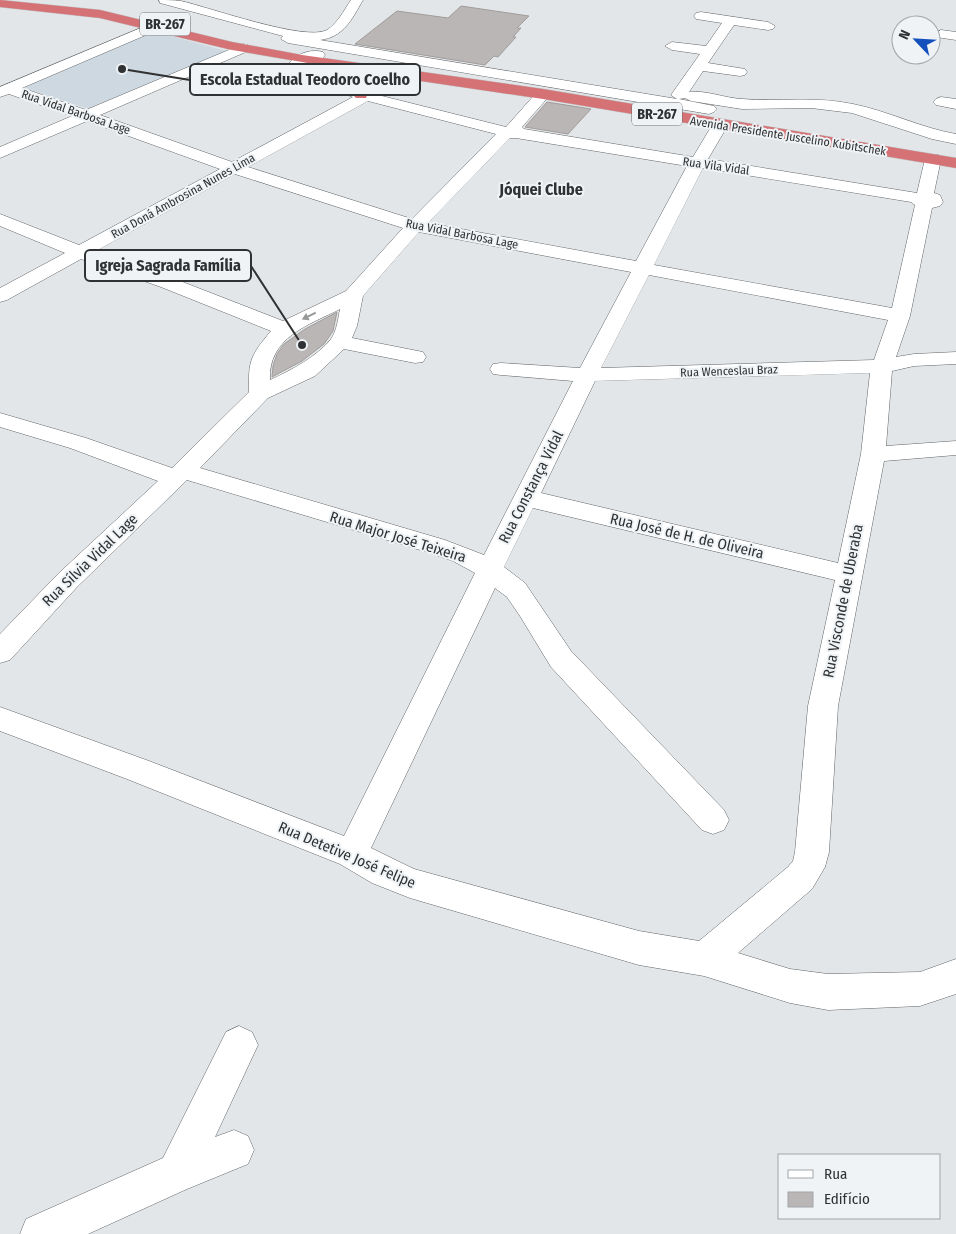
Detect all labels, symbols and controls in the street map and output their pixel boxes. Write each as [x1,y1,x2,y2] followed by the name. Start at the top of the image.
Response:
[140,12,190,36] road number: BR-267
[891,15,941,65] north arrow
[895,27,914,42] text: N
[190,64,420,95] callout: Escola Estadual Teodoro Coelho
[200,70,410,89] text: Escola Estadual Teodoro Coelho
[20,87,132,137] street label: Rua Vidal Barbosa Lage
[632,102,682,126] road number: BR-267
[689,114,887,158] street label: Avenida Presidente Juscelino Kubitschek
[109,150,257,241] street label: Rua Doná Ambrosina Nunes Lima
[682,154,750,178] street label: Rua Vila Vidal
[498,180,583,199] district label: Jóquei Clube
[405,216,519,252] street label: Rua Vidal Barbosa Lage
[85,250,251,281] callout: Igreja Sagrada Família
[95,256,241,275] text: Igreja Sagrada Família
[302,312,316,320] one-way arrow
[680,362,778,380] street label: Rua Wenceslau Braz
[495,428,567,546] street label: Rua Constança Vidal
[328,508,468,566] street label: Rua Major José Teixeira
[39,510,141,610] street label: Rua Sílvia Vidal Lage
[608,510,766,562] street label: Rua José de H. de Oliveira
[819,523,867,679] street label: Rua Visconde de Uberaba
[276,818,418,892] street label: Rua Detetive José Felipe
[778,1154,941,1219] legend
[824,1165,847,1183] text: Rua
[824,1190,870,1208] text: Edifício

